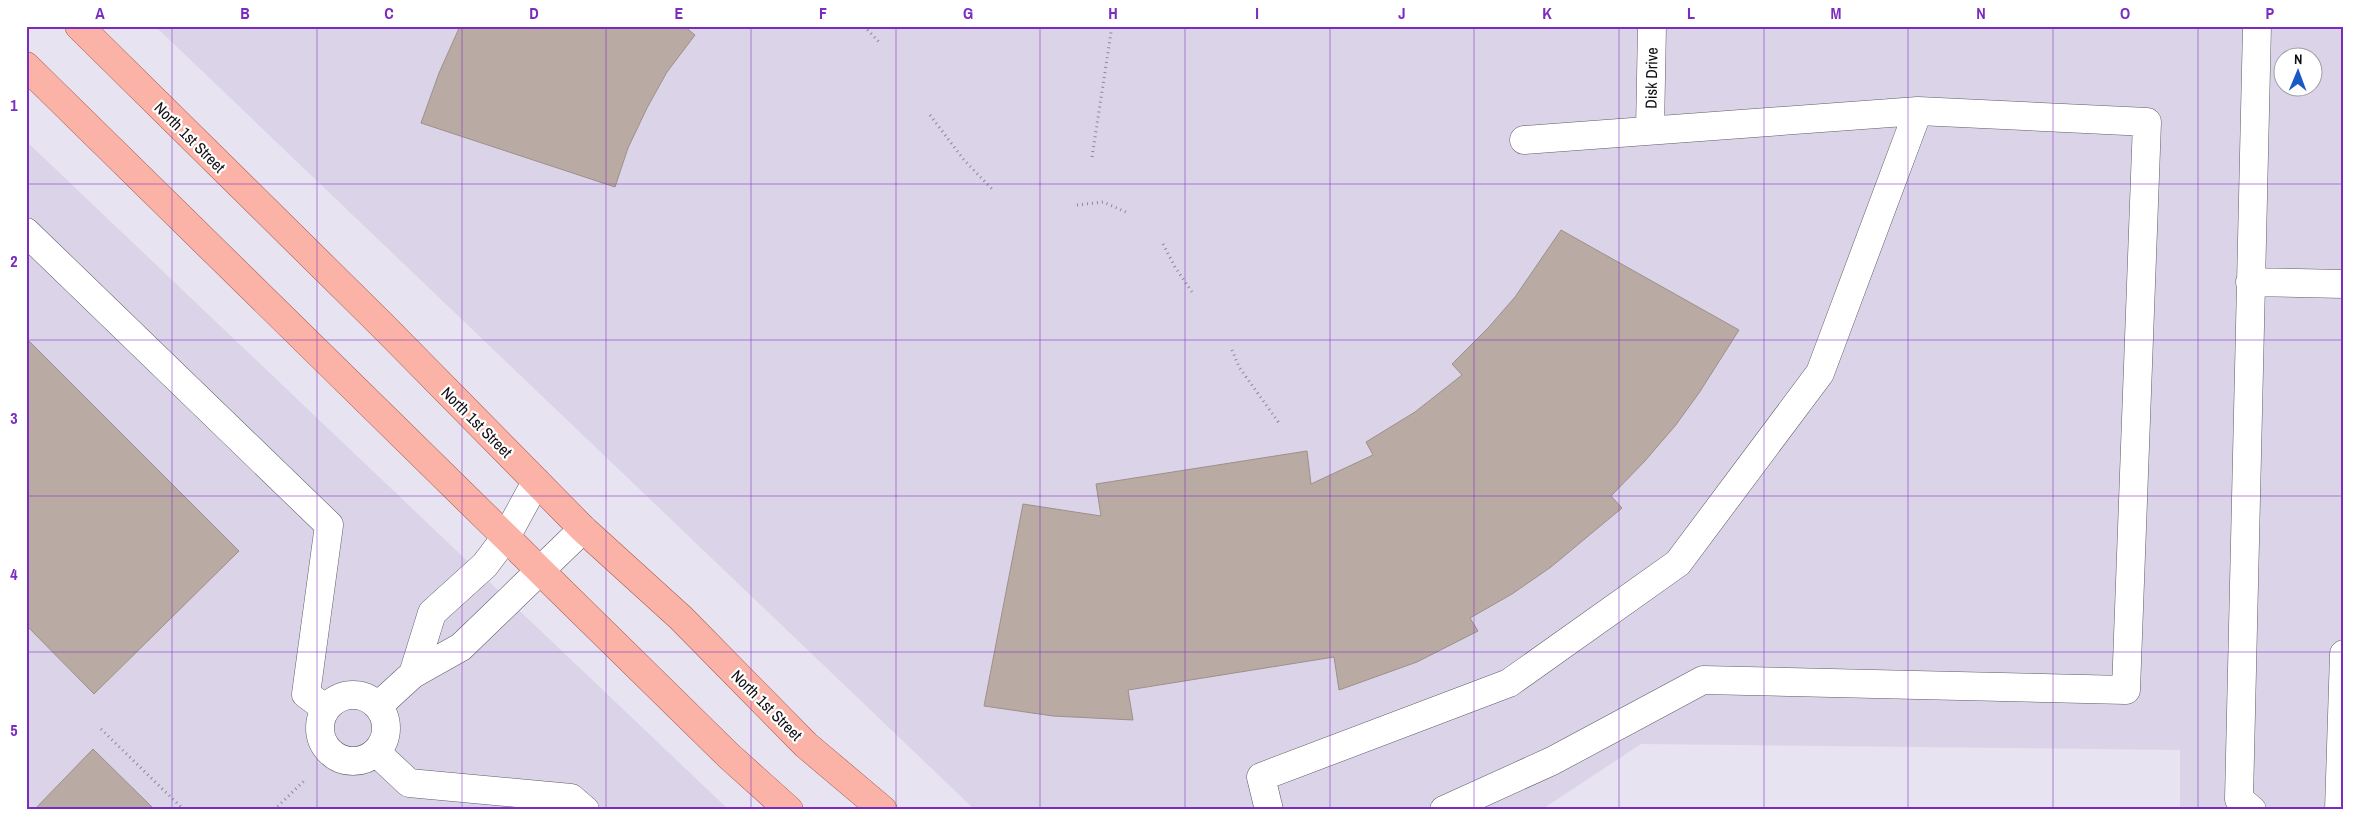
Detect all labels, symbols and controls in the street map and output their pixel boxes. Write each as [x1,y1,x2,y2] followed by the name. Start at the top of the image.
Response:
[95,2,105,24] text: A
[240,2,250,24] text: B
[384,2,394,24] text: C
[529,2,539,24] text: D
[675,2,684,24] text: E
[819,2,827,24] text: F
[963,2,973,24] text: G
[1108,2,1118,24] text: H
[1255,2,1259,24] text: I
[1398,2,1406,24] text: J
[1542,2,1552,24] text: K
[1687,2,1695,24] text: L
[1831,2,1842,24] text: M
[1976,2,1986,24] text: N
[2120,2,2130,24] text: O
[2266,2,2275,24] text: P
[1639,47,1663,109] street label: Disk Drive
[2272,48,2322,98] north arrow
[2294,50,2303,68] text: N
[10,94,18,116] text: 1
[150,97,231,178] street label: North 1st Street
[10,250,18,272] text: 2
[437,382,518,463] street label: North 1st Street
[10,407,18,429] text: 3
[10,563,18,585] text: 4
[727,665,808,746] street label: North 1st Street
[10,719,18,741] text: 5

